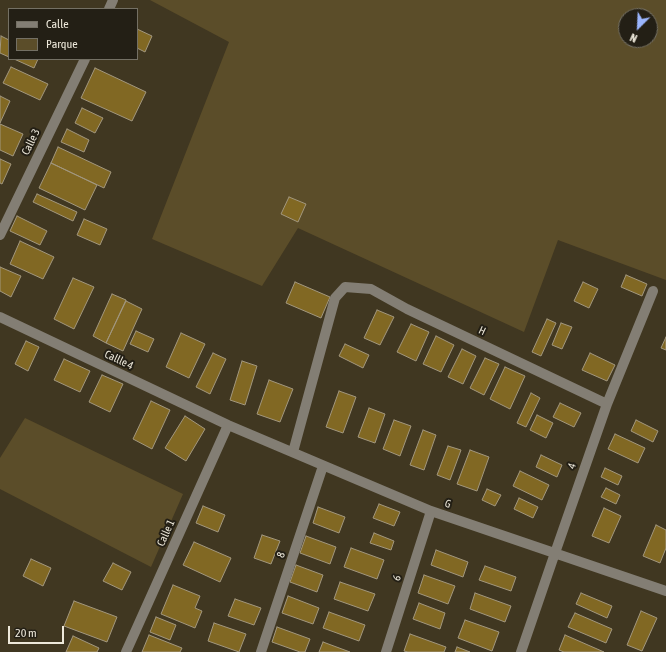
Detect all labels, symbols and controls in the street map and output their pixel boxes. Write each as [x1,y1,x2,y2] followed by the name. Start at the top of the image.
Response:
[8,8,138,60] legend
[618,8,658,48] north arrow
[46,17,69,31] text: Calle
[628,31,639,45] text: N
[46,37,78,51] text: Parque
[19,127,43,157] street label: Calle 3
[476,324,488,338] street label: H
[102,348,136,372] street label: Callle 4
[565,461,579,471] street label: 4
[443,497,453,511] street label: G
[154,518,178,548] street label: Calle 1
[274,550,288,560] street label: 8
[390,574,404,582] street label: 6
[10,618,66,644] scale bar
[15,626,37,640] text: 20 m

